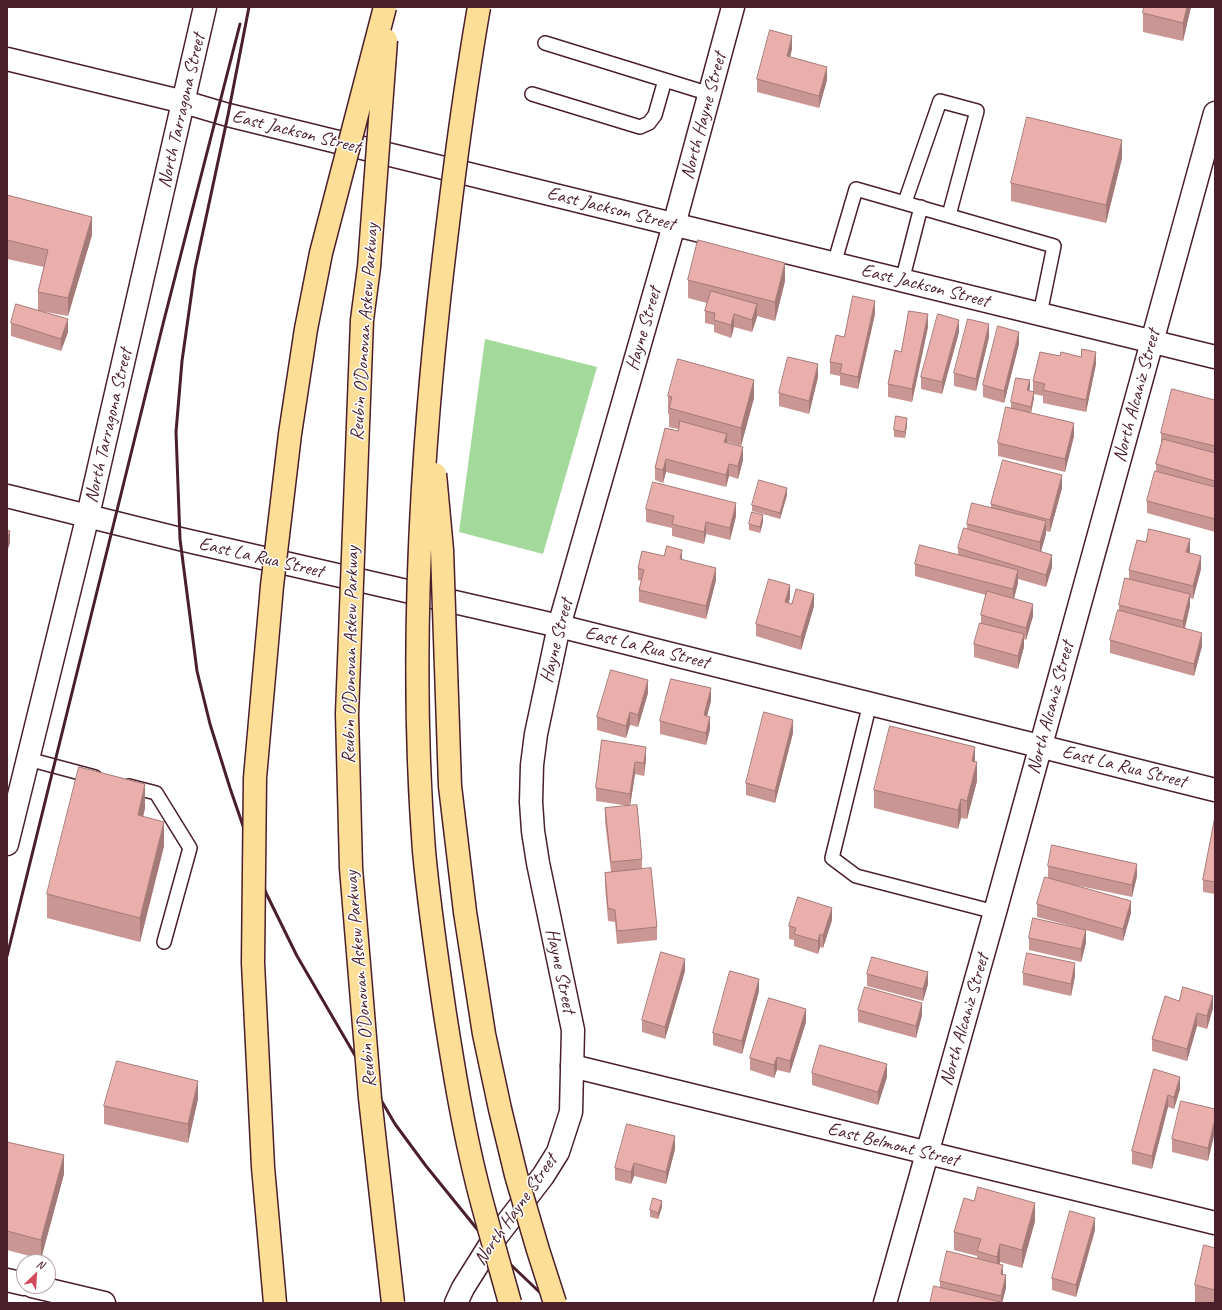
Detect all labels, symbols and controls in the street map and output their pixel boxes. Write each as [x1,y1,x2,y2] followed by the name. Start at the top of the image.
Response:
[153,32,211,190] street label: North Tarragona Street
[676,50,732,182] street label: North Hayne Street
[230,105,362,159] street label: East Jackson Street
[545,182,677,236] street label: East Jackson Street
[346,223,384,441] street label: Reubin O'Donovan Askew Parkway
[859,259,991,313] street label: East Jackson Street
[621,285,667,373] street label: Hayne Street
[1108,327,1166,465] street label: North Alcaniz Street
[80,347,138,505] street label: North Tarragona Street
[197,533,325,583] street label: East La Rua Street
[338,546,364,764] street label: Reubin O'Donovan Askew Parkway
[536,597,578,685] street label: Hayne Street
[583,622,711,674] street label: East La Rua Street
[1022,639,1080,777] street label: North Alcaniz Street
[1060,741,1188,793] street label: East La Rua Street
[340,870,382,1088] street label: Reubin O'Donovan Askew Parkway
[540,927,580,1015] street label: Hayne Street
[935,951,995,1089] street label: North Alcaniz Street
[825,1118,961,1172] street label: East Belmont Street
[469,1150,563,1270] street label: North Hayne Street
[16,1254,56,1294] north arrow
[35,1256,47,1272] text: N

